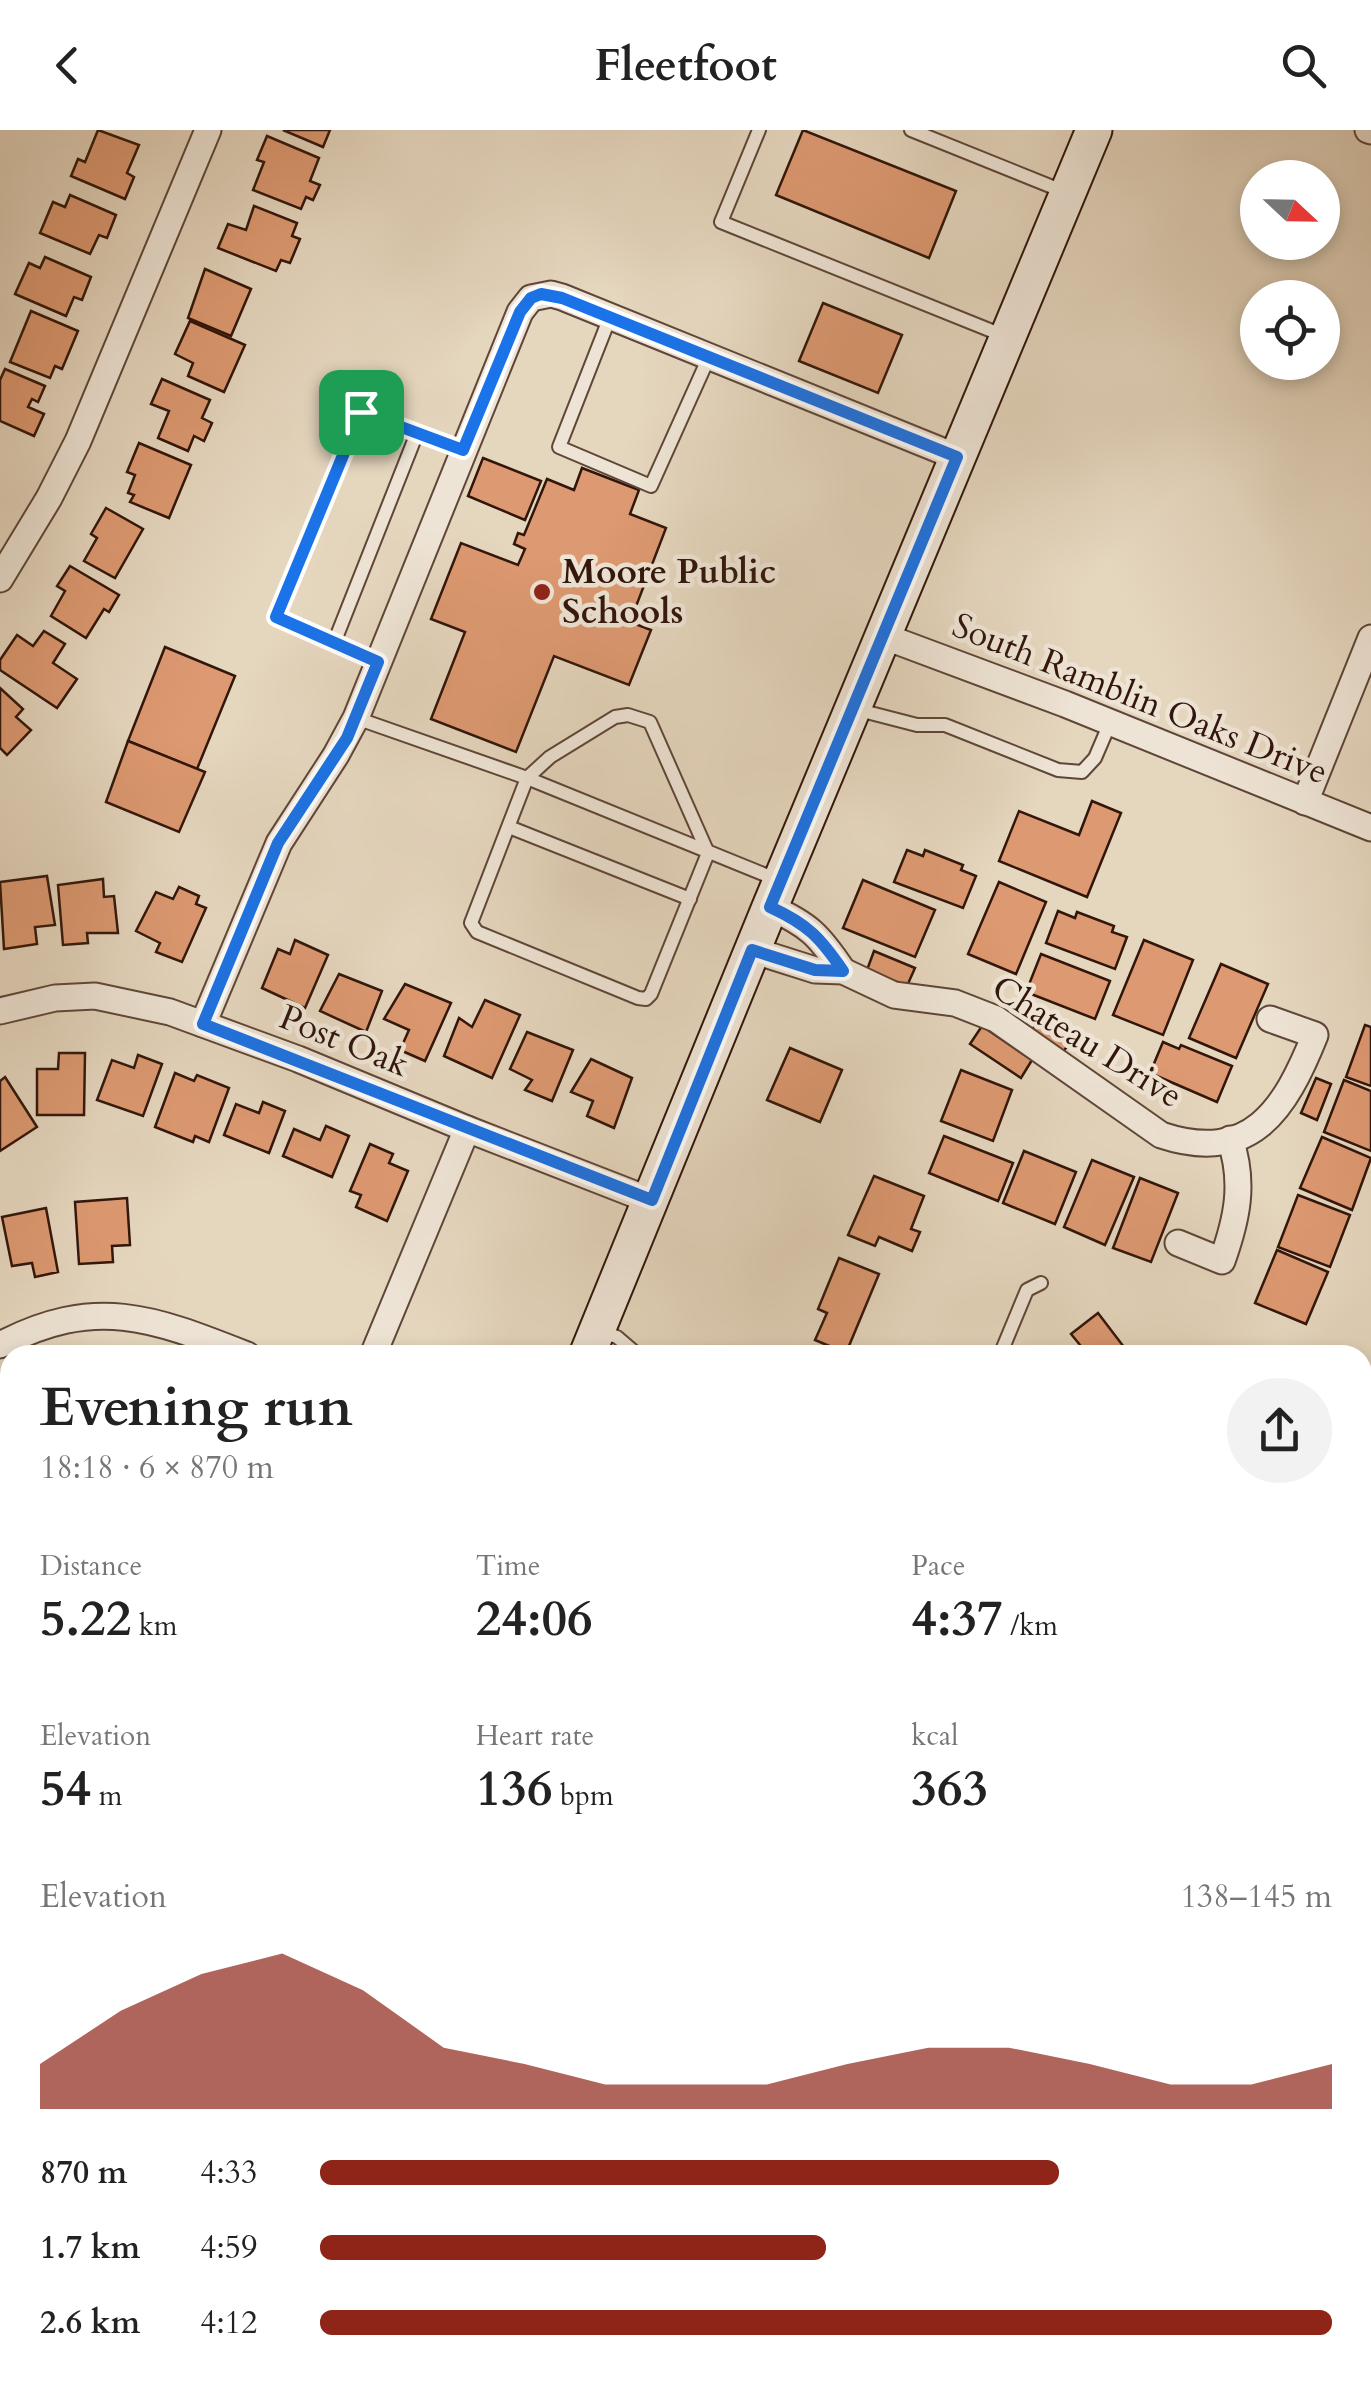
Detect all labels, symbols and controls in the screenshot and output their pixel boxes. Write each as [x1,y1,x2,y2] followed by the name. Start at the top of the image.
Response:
[594,35,777,96] text: Fleetfoot
[40,38,95,93] icon: back
[1276,38,1331,93] icon: search
[1240,160,1340,260] north arrow
[1240,160,1340,380] map controls
[1240,280,1340,380] button: locate
[319,370,404,455] pin
[334,385,389,440] icon: arrive
[562,548,776,636] place label: Moore Public Schools
[531,581,553,603] marker: Moore Public Schools
[945,602,1335,796] street label: South Ramblin Oaks Drive
[983,964,1191,1120] street label: Chateau Drive
[272,993,416,1089] street label: Post Oak
[40,1371,353,1445] text: Evening run
[1227,1378,1332,1483] button: share
[40,1446,274,1490] text: 18:18 · 6 × 870 m
[40,1547,142,1585] text: Distance
[476,1547,540,1585] text: Time
[911,1547,965,1585] text: Pace
[40,1585,131,1653] text: 5.22
[476,1585,593,1653] text: 24:06
[911,1585,1003,1653] text: 4:37
[131,1607,178,1645] text: km
[1003,1607,1058,1645] text: /km
[40,1717,151,1755] text: Elevation
[476,1717,594,1755] text: Heart rate
[911,1717,958,1755] text: kcal
[40,1755,91,1823] text: 54
[476,1755,553,1823] text: 136
[911,1755,988,1823] text: 363
[91,1777,122,1815] text: m
[553,1777,614,1815] text: bpm
[40,1875,167,1919] text: Elevation
[1180,1875,1332,1919] text: 138–145 m
[40,2151,127,2195] text: 870 m
[200,2151,257,2195] text: 4:33
[40,2226,140,2270] text: 1.7 km
[200,2226,257,2270] text: 4:59
[40,2301,140,2345] text: 2.6 km
[200,2301,257,2345] text: 4:12

